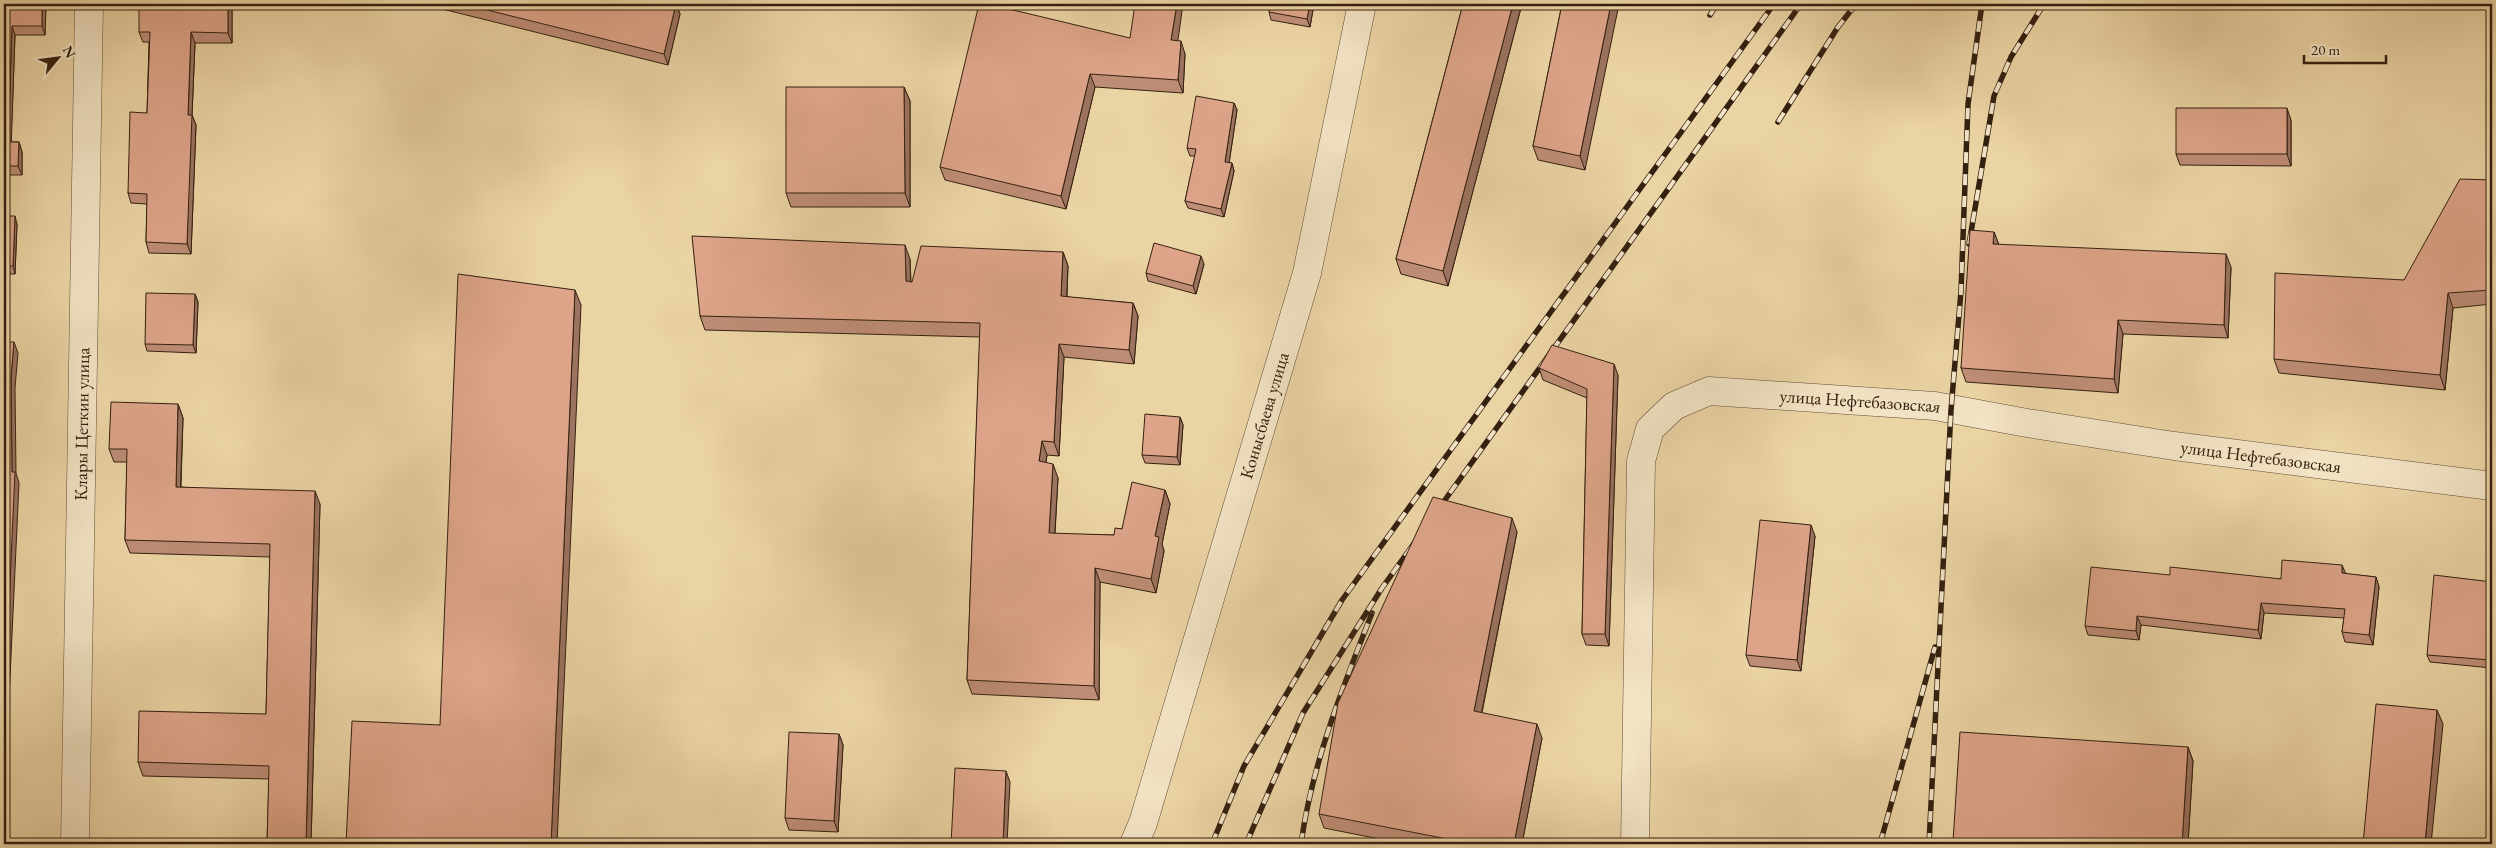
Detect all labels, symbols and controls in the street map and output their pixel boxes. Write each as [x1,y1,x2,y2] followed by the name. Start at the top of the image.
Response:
[32,32,82,82] north arrow
[2304,32,2386,64] scale bar
[2311,40,2340,59] text: 20 m
[59,42,80,62] text: N
[69,346,94,501] street label: Клары Цеткин улица
[1234,349,1294,482] street label: Конысбаева улица
[1779,384,1943,418] street label: улица Нефтебазовская
[2179,435,2342,478] street label: улица Нефтебазовская

